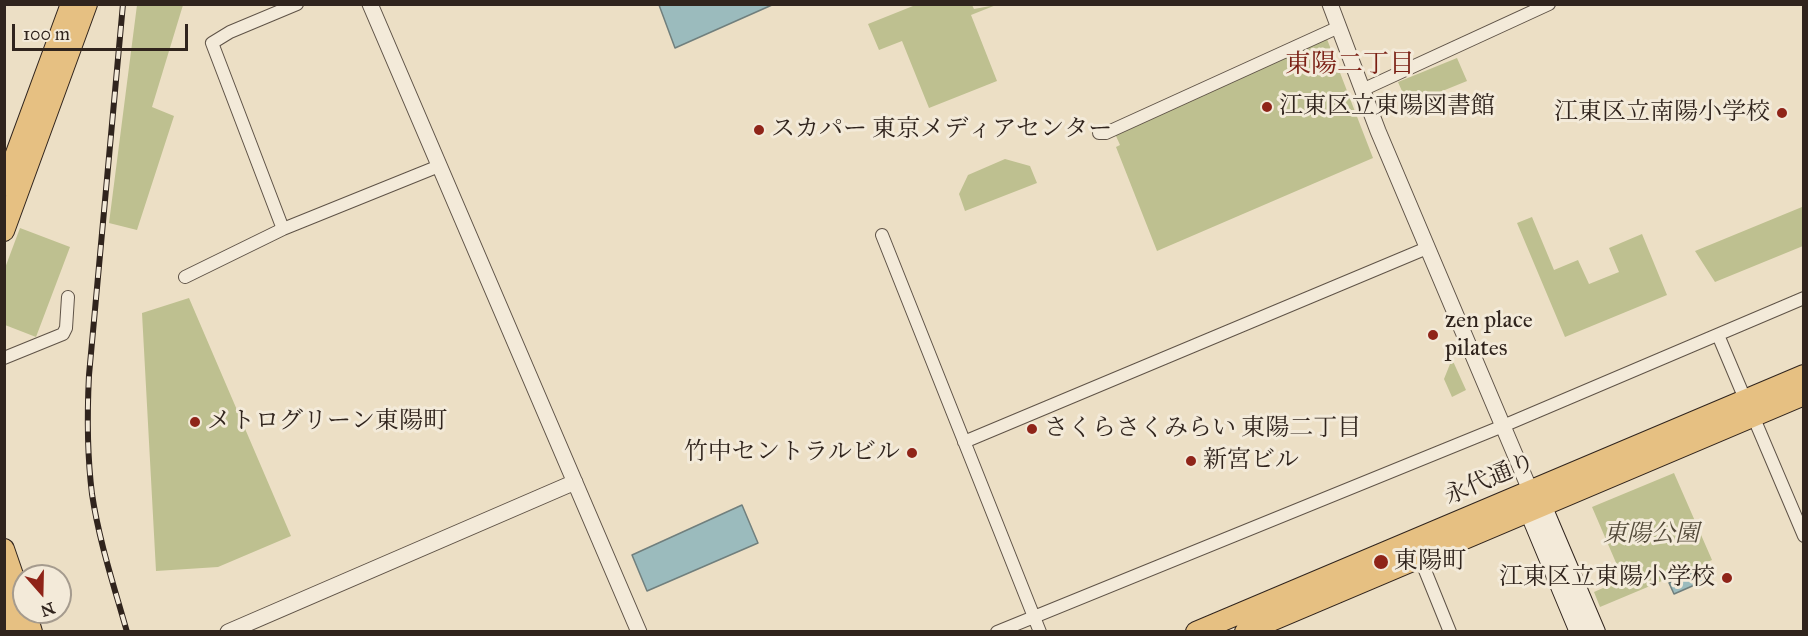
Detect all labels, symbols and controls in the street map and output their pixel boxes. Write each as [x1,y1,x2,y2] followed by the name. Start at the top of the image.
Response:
[15,12,190,50] scale bar
[23,23,70,45] text: 100 m
[1285,50,1415,82] district label: 東陽二丁目
[1279,93,1495,121] place label: 江東区立東陽図書館
[1554,99,1770,127] place label: 江東区立南陽小学校
[1260,100,1274,114] marker: 江東区立東陽図書館
[1775,106,1789,120] marker: 江東区立南陽小学校
[771,116,1112,144] place label: スカパー 東京メディアセンター
[752,123,766,137] marker: スカパー 東京メディアセンター
[1445,307,1533,363] place label: zen place pilates
[1426,328,1440,342] marker: zen place pilates
[207,408,447,436] place label: メトログリーン東陽町
[188,415,202,429] marker: メトログリーン東陽町
[1044,415,1361,443] place label: さくらさくみらい 東陽二丁目
[1025,422,1039,436] marker: さくらさくみらい 東陽二丁目
[684,439,900,467] place label: 竹中セントラルビル
[905,446,919,460] marker: 竹中セントラルビル
[1203,447,1299,475] place label: 新宮ビル
[1440,448,1540,512] street label: 永代通り
[1184,454,1198,468] marker: 新宮ビル
[1603,521,1699,549] park label: 東陽公園
[1394,548,1466,576] place label: 東陽町
[1372,553,1390,571] marker: 東陽町
[12,564,72,624] north arrow
[1499,564,1715,592] place label: 江東区立東陽小学校
[1720,571,1734,585] marker: 江東区立東陽小学校
[38,598,57,621] text: N

